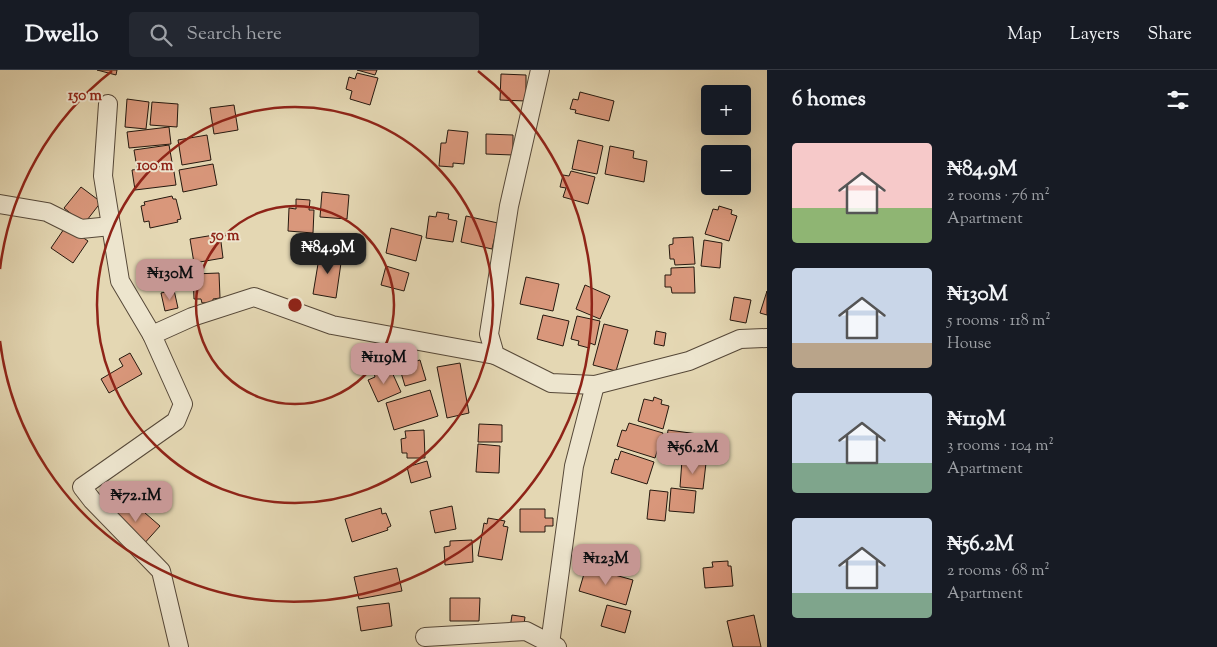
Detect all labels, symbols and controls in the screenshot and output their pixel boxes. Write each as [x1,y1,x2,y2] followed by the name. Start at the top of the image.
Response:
[129,12,479,57] search box
[25,18,99,52] text: Dwello
[147,21,175,49] icon: search
[187,21,282,48] text: Search here
[1007,22,1042,48] text: Map
[1070,22,1120,48] text: Layers
[1148,22,1192,48] text: Share
[701,85,751,195] map controls
[701,85,751,135] button: +
[792,85,866,115] text: 6 homes
[68,86,102,107] text: 150 m
[1164,86,1192,114] icon: filters
[701,145,751,195] button: −
[947,155,1017,185] text: ₦84.9M
[137,156,174,177] text: 100 m
[832,163,892,223] icon: home
[947,185,1050,208] text: 2 rooms · 76 m²
[947,208,1023,231] text: Apartment
[210,226,240,247] text: 50 m
[287,232,369,275] pin: ₦84.9M
[301,237,355,260] text: ₦84.9M
[135,258,205,301] pin: ₦130M
[147,263,193,286] text: ₦130M
[947,280,1008,310] text: ₦130M
[832,288,892,348] icon: home
[286,296,304,314] centre of rings
[947,310,1051,333] text: 5 rooms · 118 m²
[947,333,991,356] text: House
[349,342,419,385] pin: ₦119M
[362,347,406,370] text: ₦119M
[947,405,1006,435] text: ₦119M
[832,413,892,473] icon: home
[652,432,734,475] pin: ₦56.2M
[947,435,1054,458] text: 3 rooms · 104 m²
[668,437,718,460] text: ₦56.2M
[947,458,1023,481] text: Apartment
[95,480,177,523] pin: ₦72.1M
[110,485,162,508] text: ₦72.1M
[947,530,1014,560] text: ₦56.2M
[832,538,892,598] icon: home
[571,544,641,586] pin: ₦123M
[583,548,629,571] text: ₦123M
[947,560,1050,583] text: 2 rooms · 68 m²
[947,583,1023,606] text: Apartment

